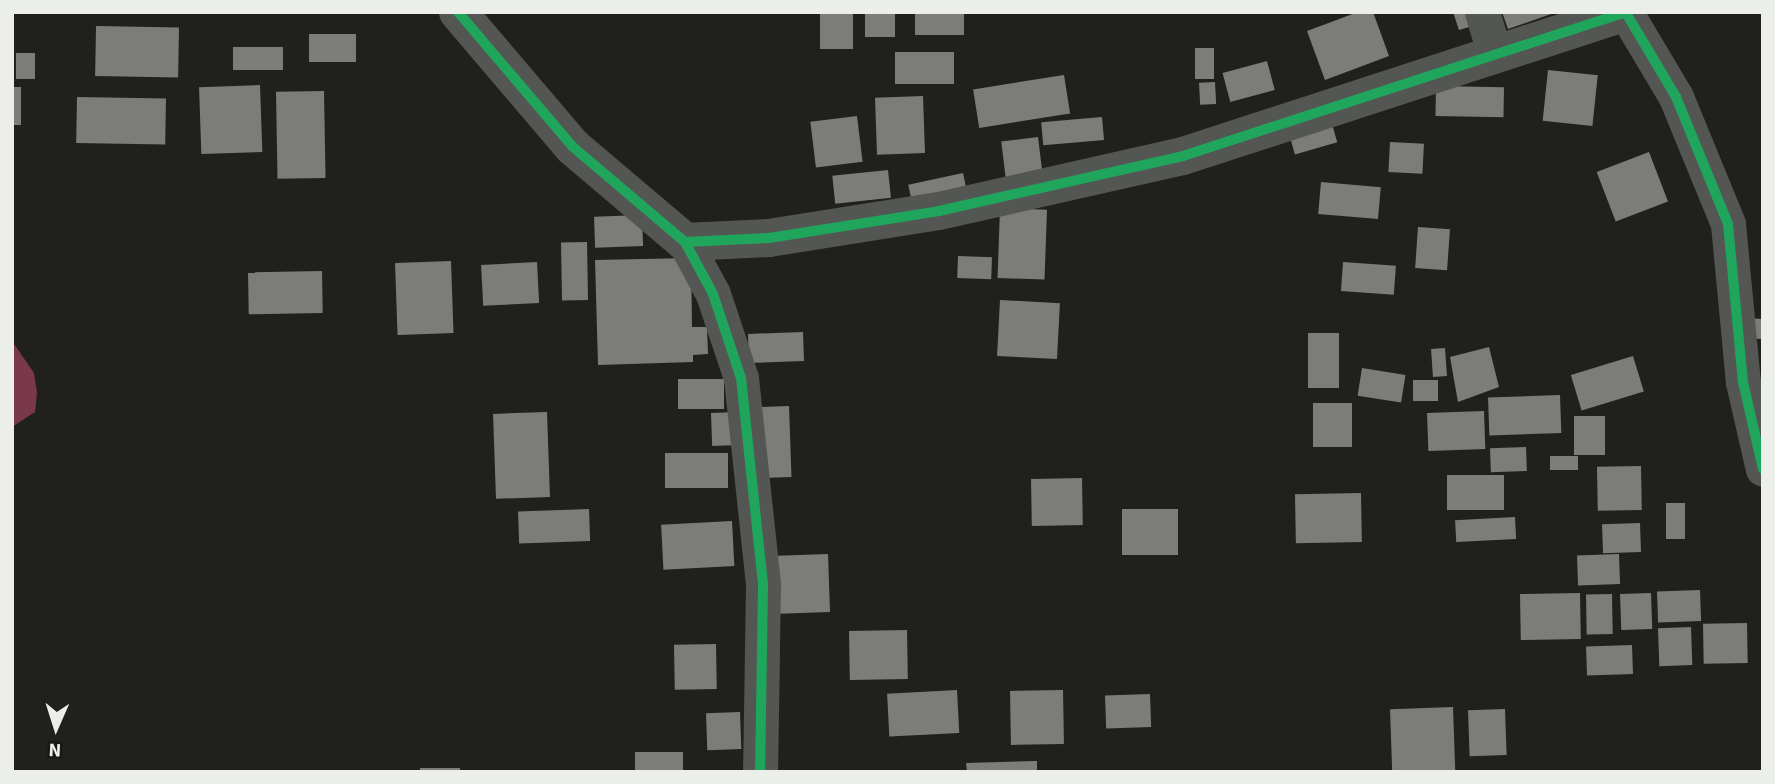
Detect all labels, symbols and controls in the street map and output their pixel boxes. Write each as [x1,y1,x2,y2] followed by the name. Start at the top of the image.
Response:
[21,693,91,763] north arrow
[48,736,62,763] text: N

